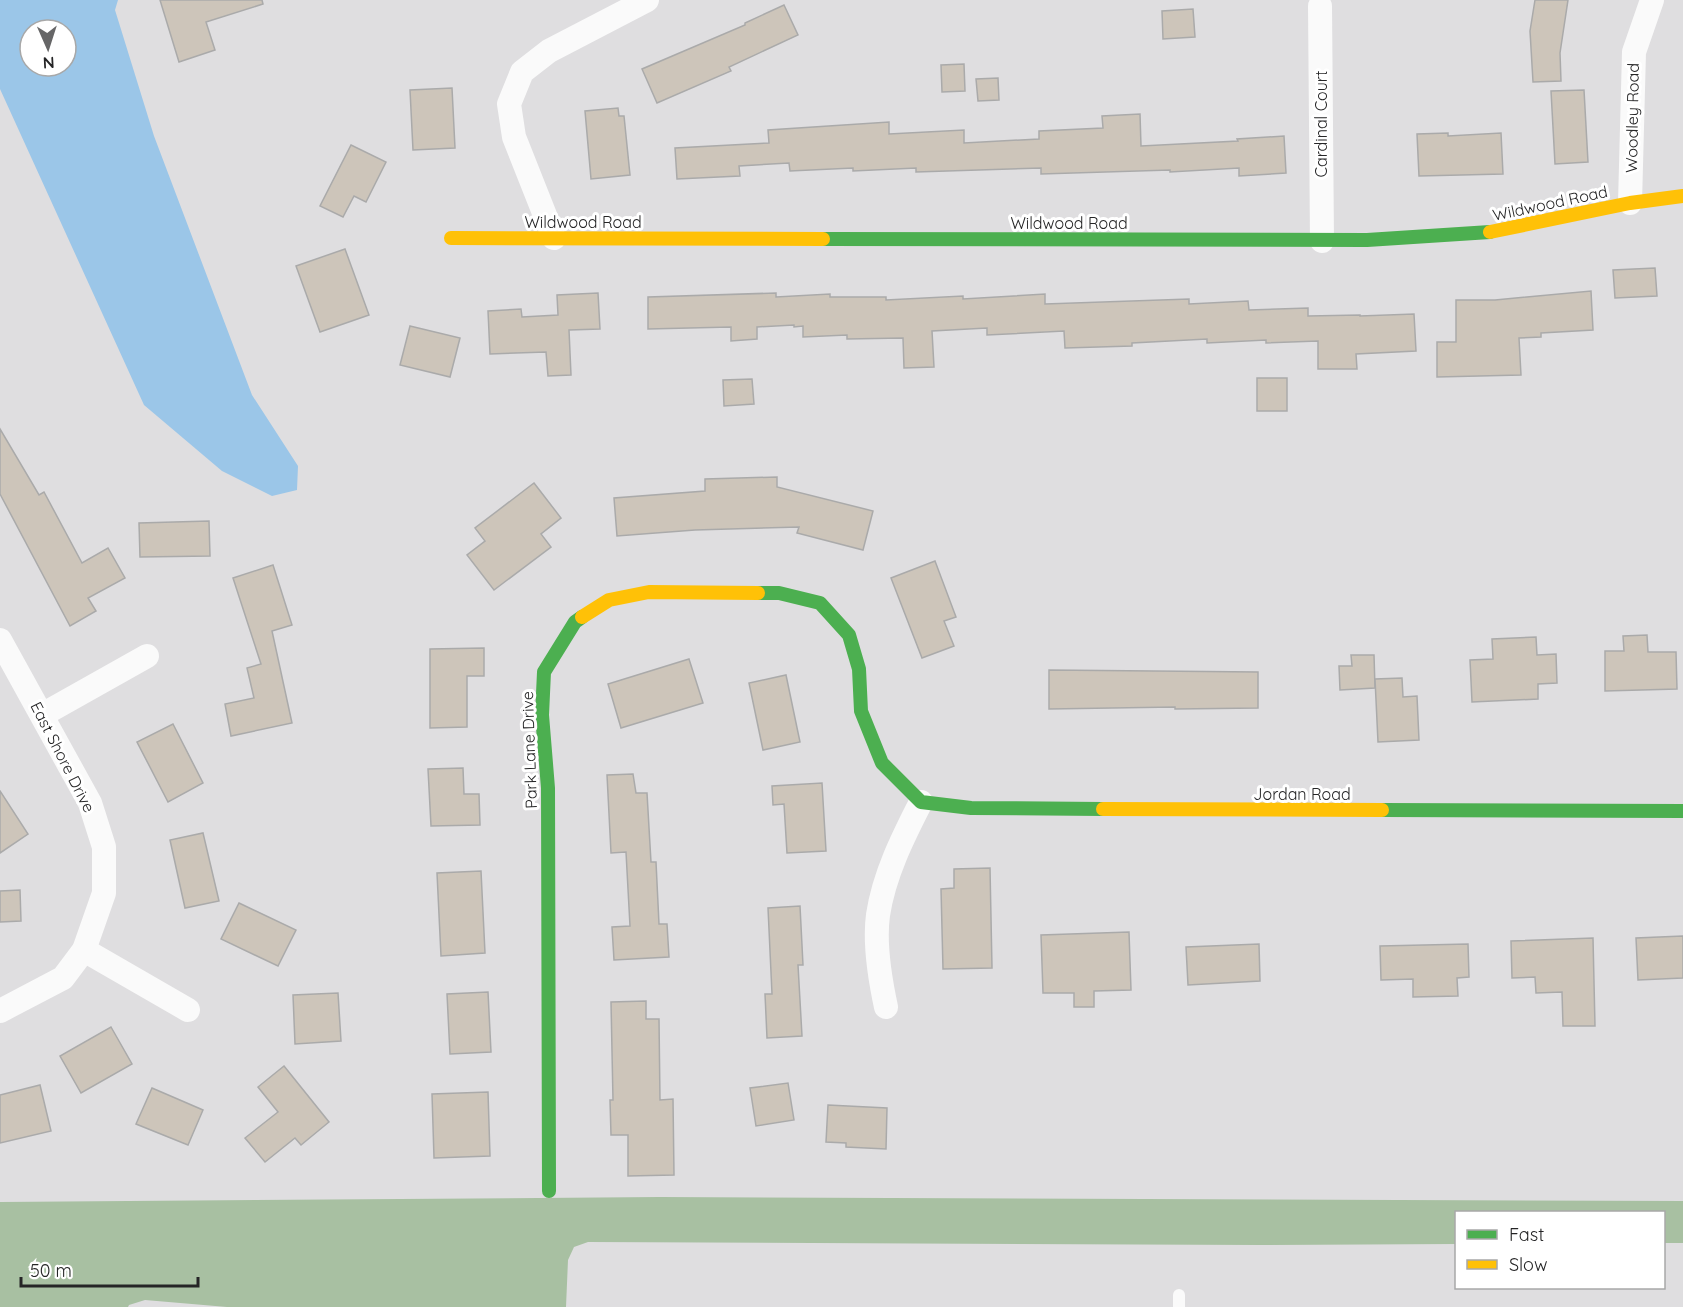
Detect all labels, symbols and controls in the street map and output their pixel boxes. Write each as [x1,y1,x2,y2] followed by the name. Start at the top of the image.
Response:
[18,18,78,78] north arrow
[42,53,55,73] text: N
[1621,63,1643,173] street label: Woodley Road
[1311,71,1331,177] street label: Cardinal Court
[1491,181,1609,225] street label: Wildwood Road
[524,212,642,232] street label: Wildwood Road
[1010,213,1128,233] street label: Wildwood Road
[517,691,541,809] street label: Park Lane Drive
[26,698,100,816] street label: East Shore Drive
[1253,784,1351,804] street label: Jordan Road
[1455,1211,1665,1289] legend
[1509,1223,1544,1246] text: Fast
[21,1250,198,1288] scale bar
[1509,1253,1547,1276] text: Slow
[30,1259,72,1282] text: 50 m

